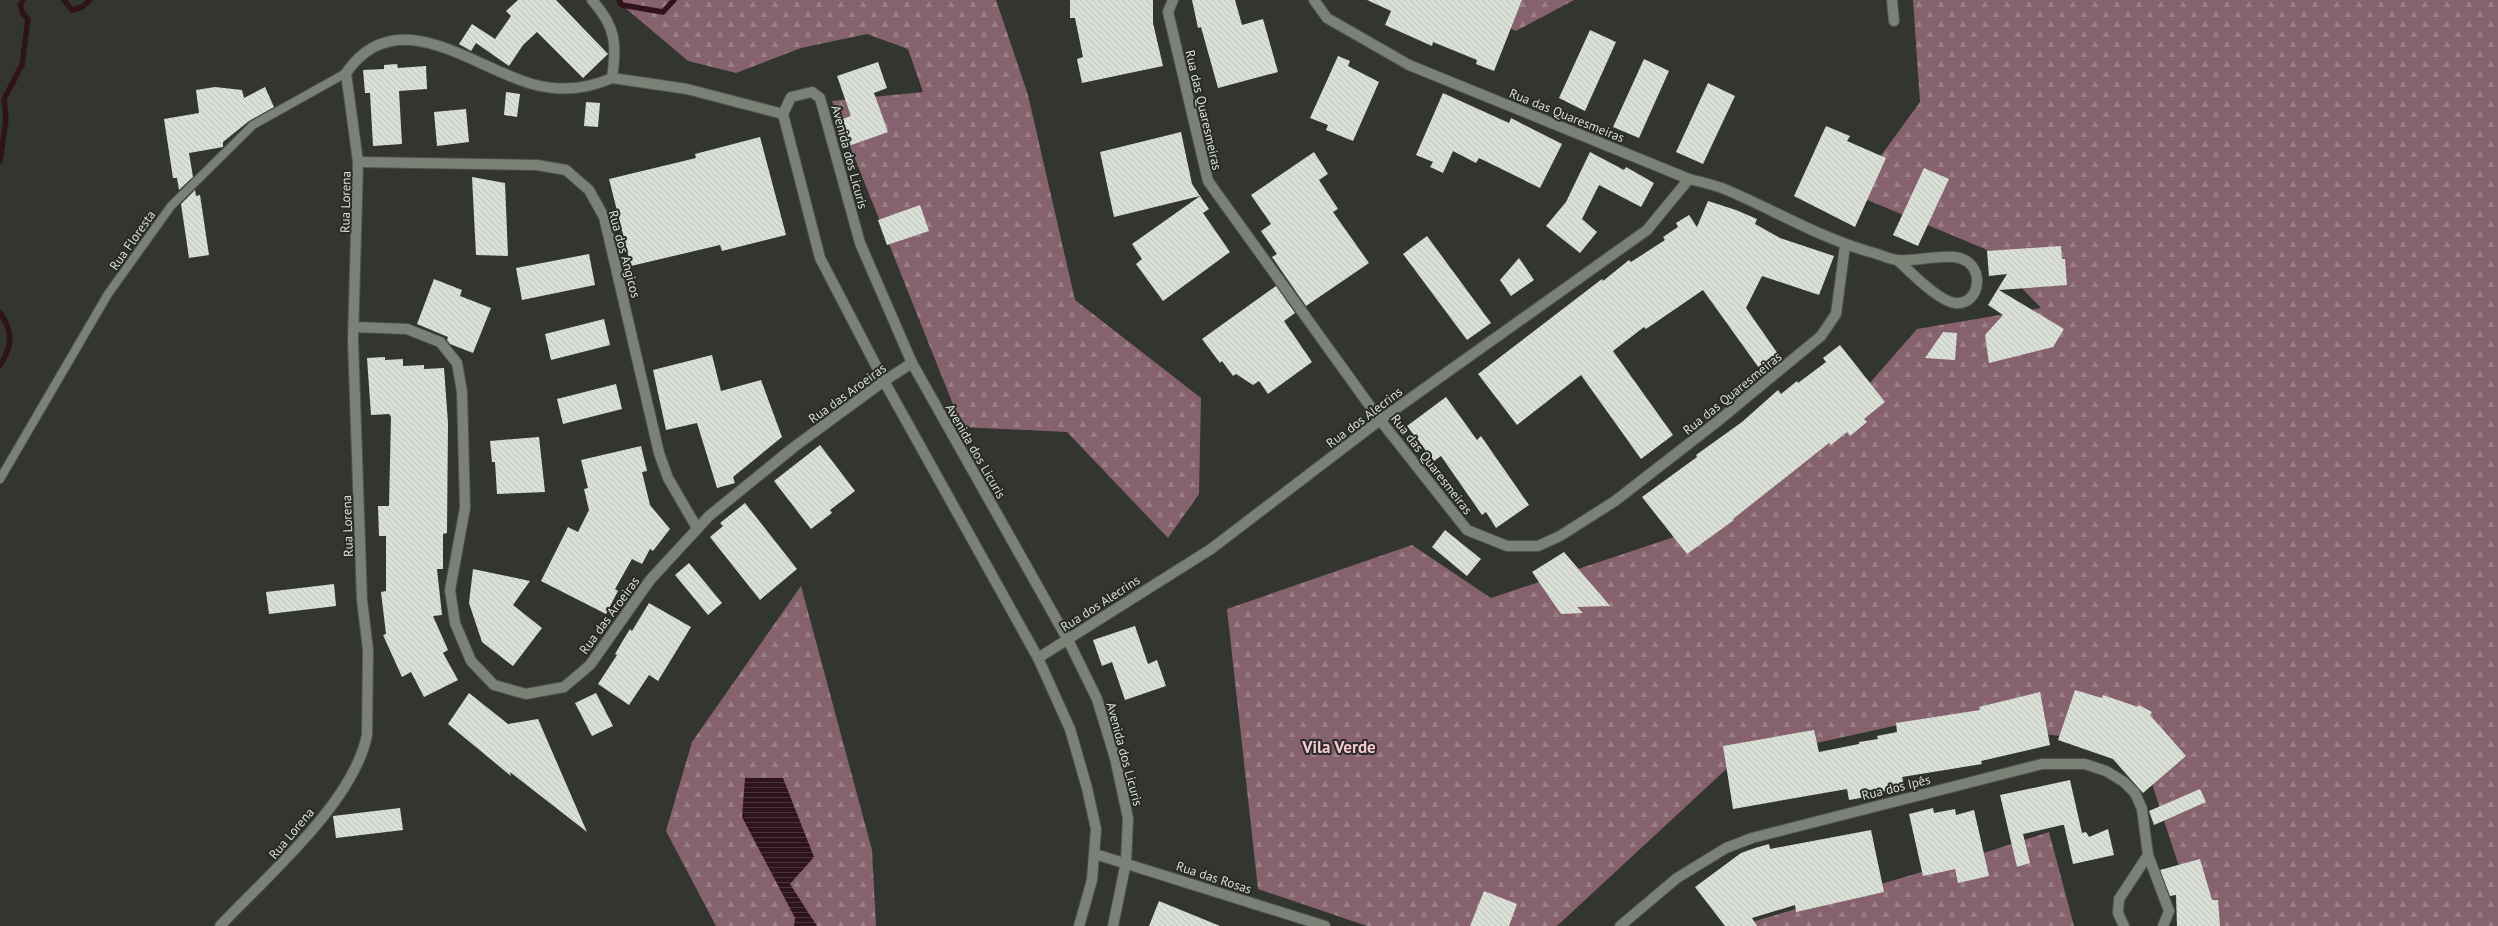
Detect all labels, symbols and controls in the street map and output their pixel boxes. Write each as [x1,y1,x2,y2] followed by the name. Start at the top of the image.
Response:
[1181,48,1226,172] street label: Rua das Quaresmeiras
[1507,85,1627,146] street label: Rua das Quaresmeiras
[827,103,872,211] street label: Avenida dos Licuris
[336,171,355,233] street label: Rua Lorena
[106,207,159,274] street label: Rua Floresta
[605,208,644,300] street label: Rua dos Angicos
[1679,348,1785,439] street label: Rua das Quaresmeiras
[805,360,889,427] street label: Rua das Aroeiras
[1323,383,1406,452] street label: Rua dos Alecrins
[942,401,1010,502] street label: Avenida dos Licuris
[1387,411,1476,518] street label: Rua das Quaresmeiras
[338,495,357,557] street label: Rua Lorena
[1057,571,1143,635] street label: Rua dos Alecrins
[576,573,643,657] street label: Rua das Aroeiras
[1102,700,1147,808] street label: Avenida dos Licuris
[1301,736,1376,758] district label: Vila Verde
[1860,771,1932,804] street label: Rua dos Ipês
[265,804,318,863] street label: Rua Lorena
[1174,857,1254,898] street label: Rua das Rosas

